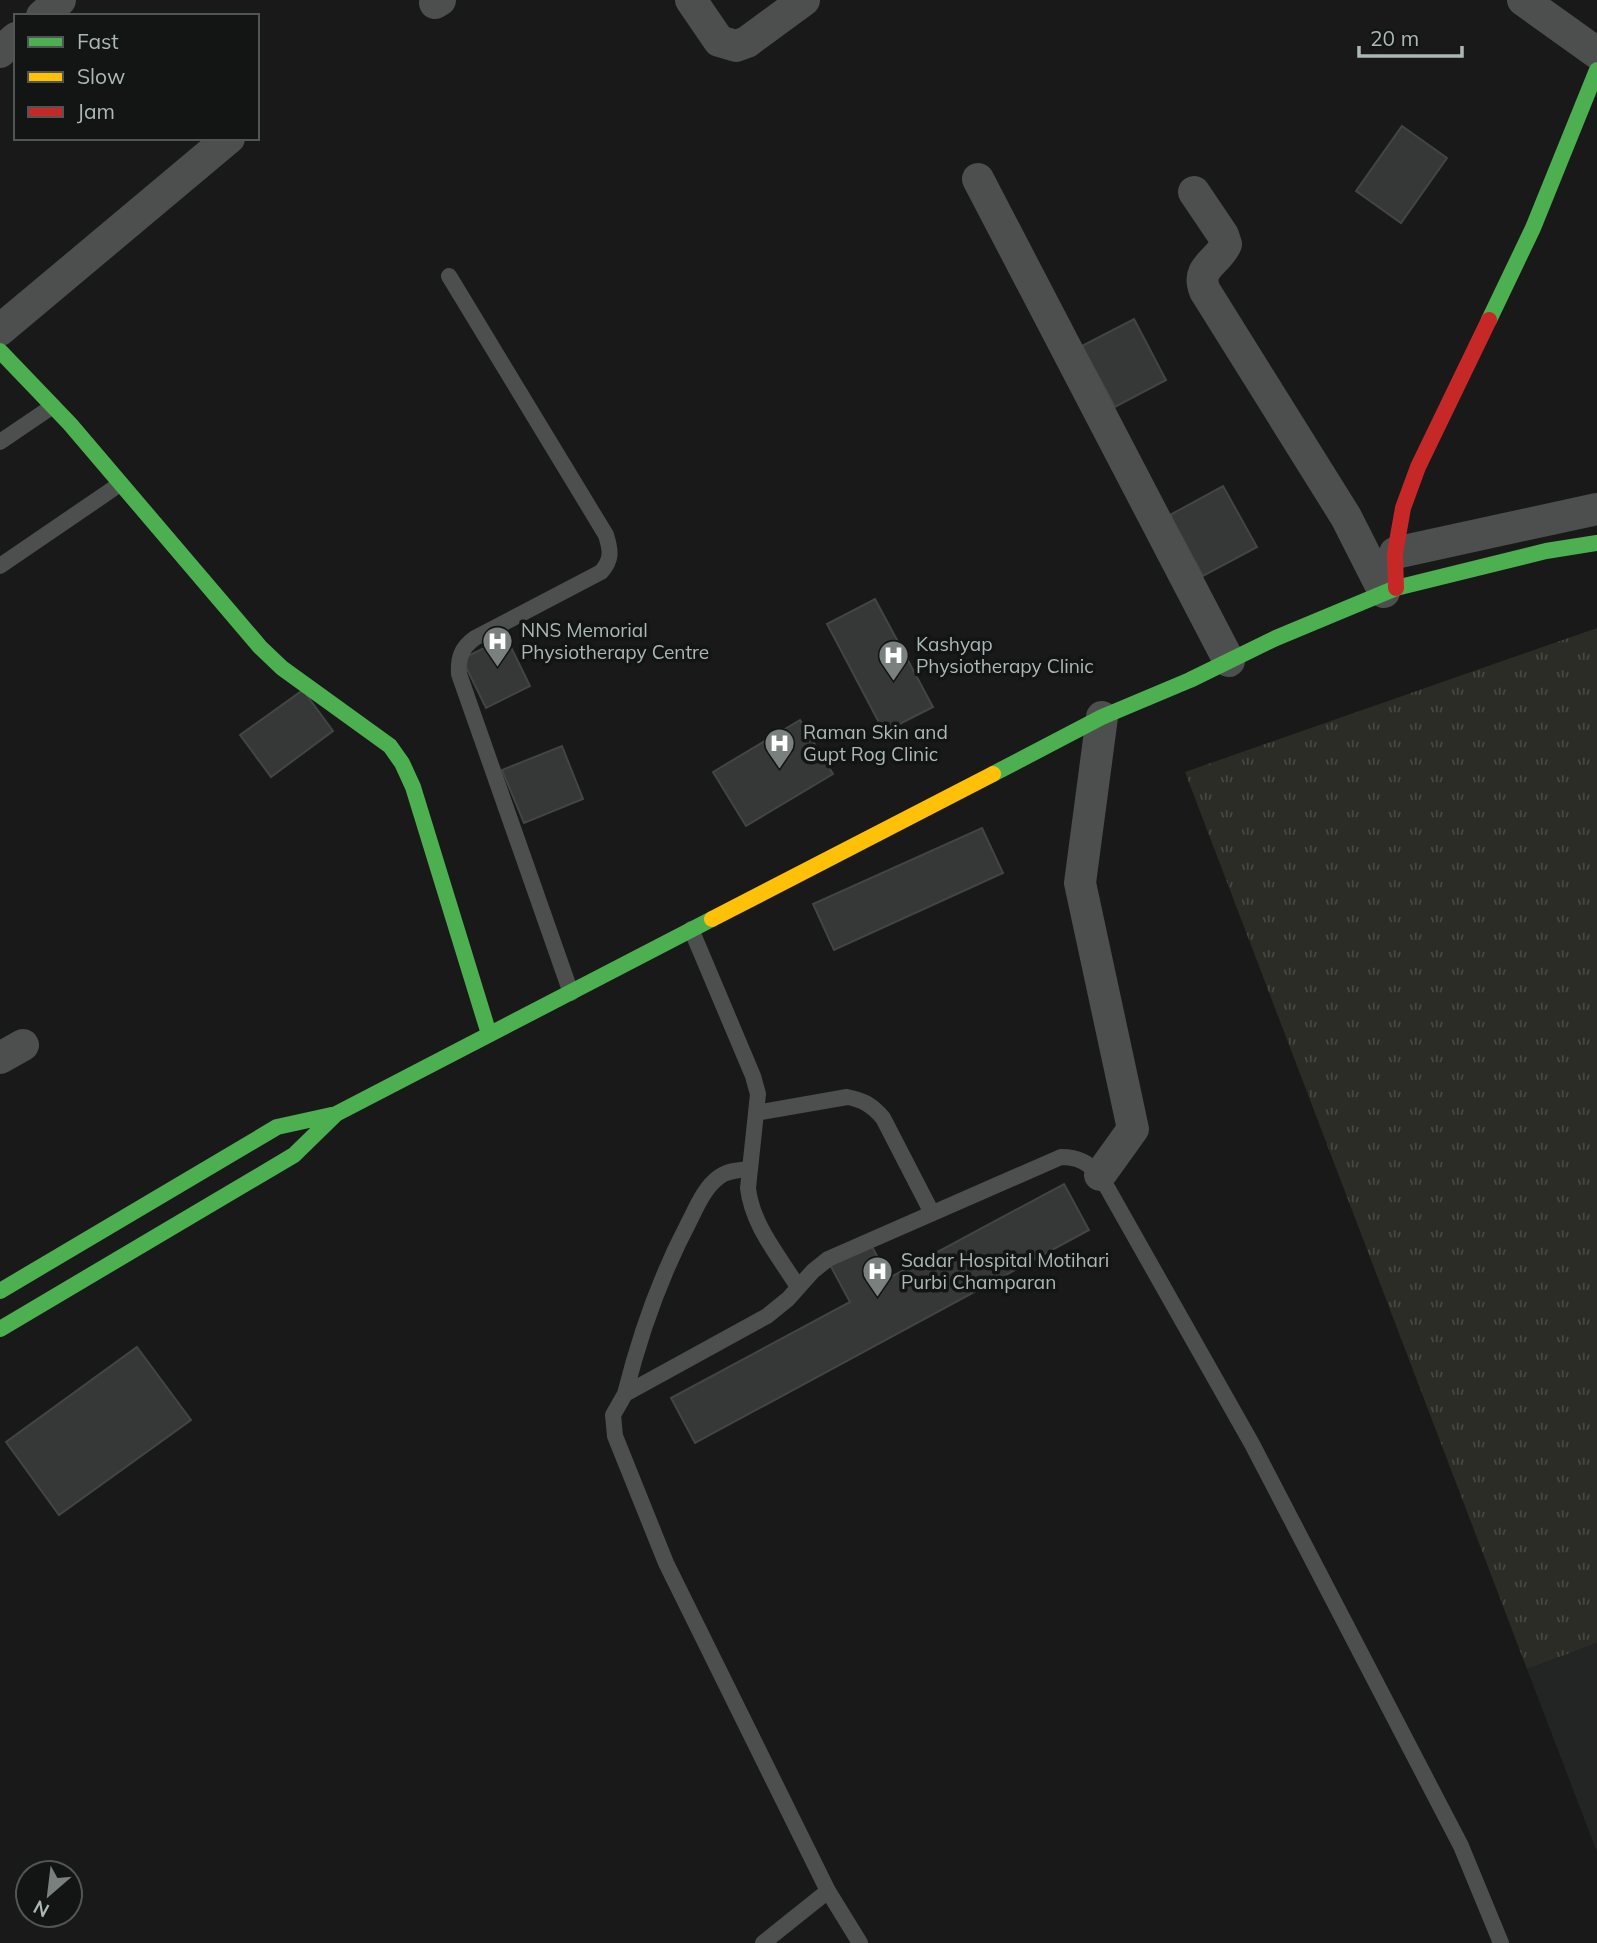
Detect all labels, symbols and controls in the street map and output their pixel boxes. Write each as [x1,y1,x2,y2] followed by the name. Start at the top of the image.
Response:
[14,14,259,140] legend
[1359,14,1462,58] scale bar
[1370,25,1419,51] text: 20 m
[77,28,119,54] text: Fast
[77,63,125,89] text: Slow
[77,98,115,124] text: Jam
[521,618,709,664] place label: NNS Memorial Physiotherapy Centre
[481,624,515,668] hospital icon: NNS Memorial Physiotherapy Centre
[916,632,1094,678] place label: Kashyap Physiotherapy Clinic
[876,638,910,682] hospital icon: Kashyap Physiotherapy Clinic
[803,720,948,766] place label: Raman Skin and Gupt Rog Clinic
[763,726,797,770] hospital icon: Raman Skin and Gupt Rog Clinic
[901,1248,1109,1294] place label: Sadar Hospital Motihari Purbi Champaran
[861,1254,895,1298] hospital icon: Sadar Hospital Motihari Purbi Champaran
[14,1859,84,1929] north arrow
[29,1895,53,1923] text: N

